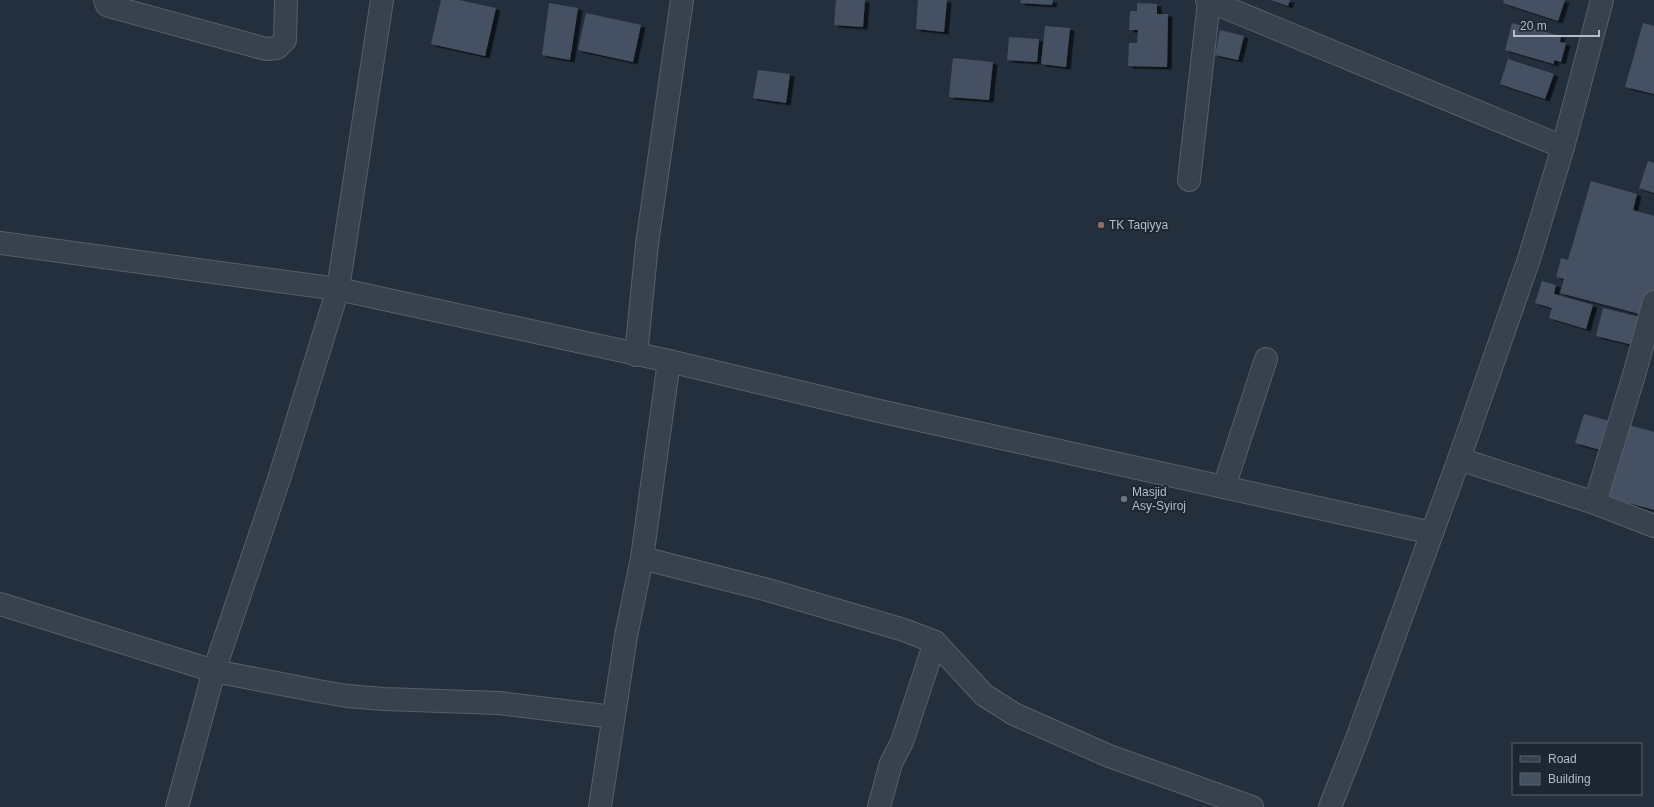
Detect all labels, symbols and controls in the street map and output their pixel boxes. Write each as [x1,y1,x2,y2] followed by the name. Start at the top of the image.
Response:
[1514,12,1599,38] scale bar
[1520,19,1547,33] text: 20 m
[1109,218,1168,232] place label: TK Taqiyya
[1096,220,1106,230] marker: TK Taqiyya
[1132,485,1186,513] place label: Masjid Asy-Syiroj
[1119,494,1129,504] marker: Masjid Asy-Syiroj
[1512,743,1642,795] legend
[1548,752,1577,766] text: Road
[1548,772,1591,786] text: Building

